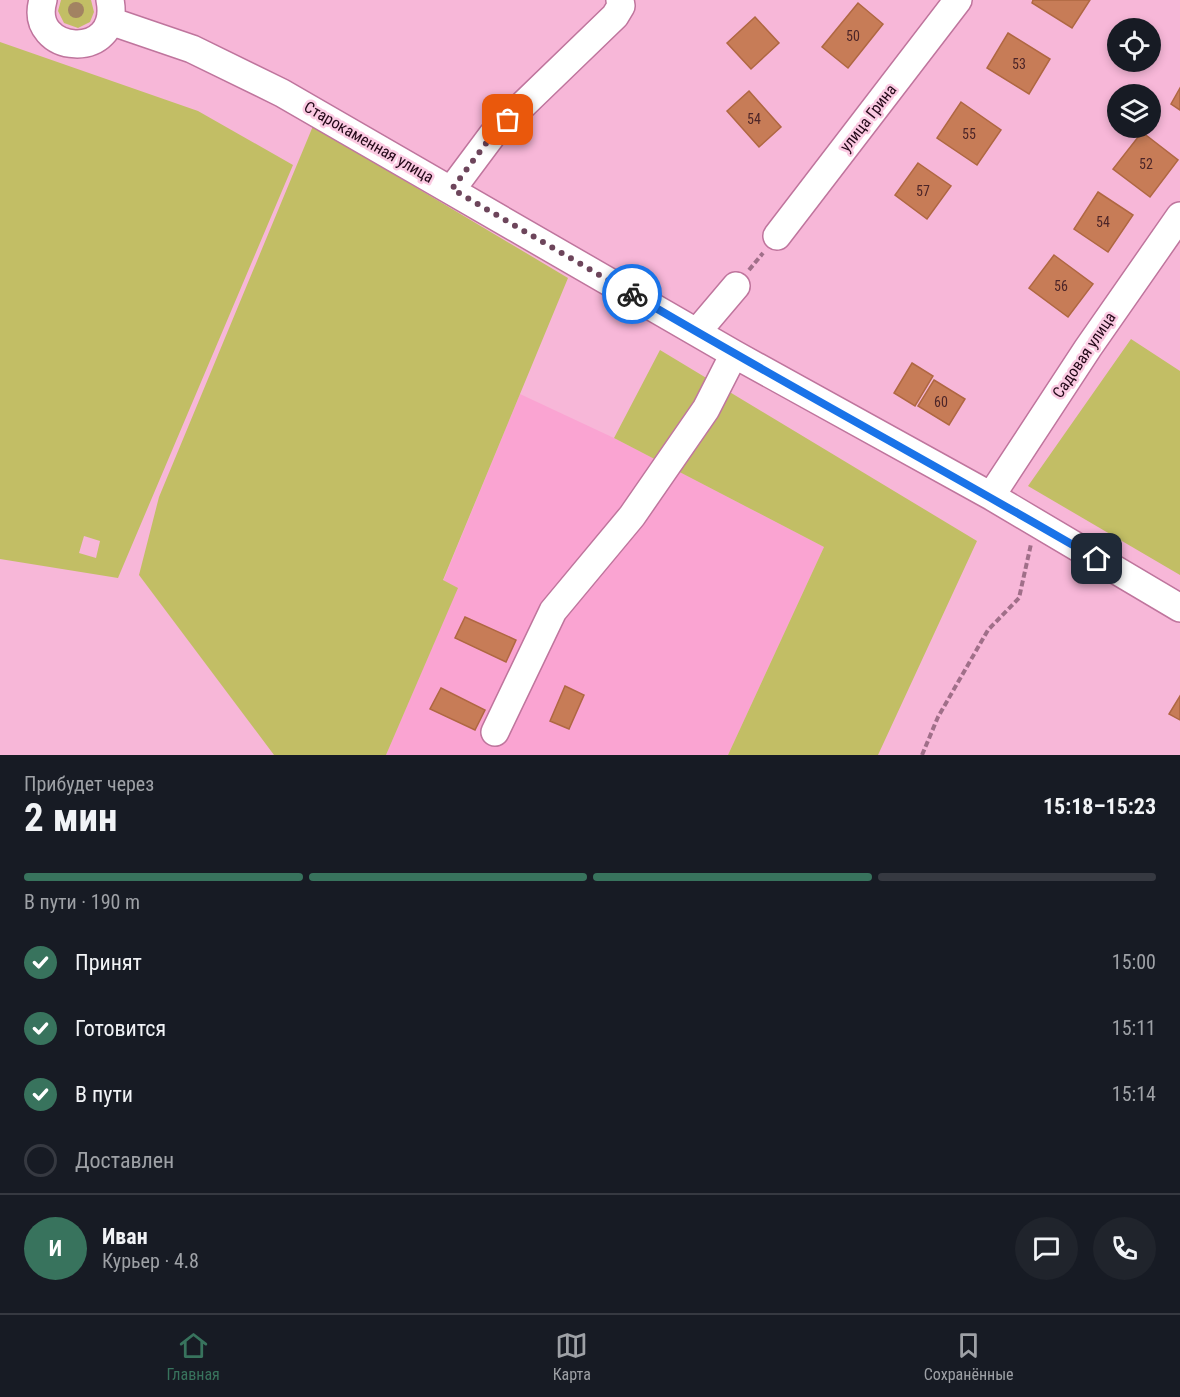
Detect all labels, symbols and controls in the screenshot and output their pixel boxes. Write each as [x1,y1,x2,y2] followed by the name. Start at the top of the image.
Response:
[1107,18,1161,138] map controls
[1107,18,1161,72] button: locate
[846,28,860,44] house number: 50
[1012,56,1026,72] house number: 53
[836,80,900,156] street label: улица Грина
[1107,84,1161,138] button: layers
[482,94,533,145] pin
[301,97,437,187] street label: Старокаменная улица
[491,103,524,136] icon: bag
[747,111,761,127] house number: 54
[962,126,976,142] house number: 55
[1139,156,1153,172] house number: 52
[916,183,930,199] house number: 57
[1096,214,1110,230] house number: 54
[602,264,662,324] courier
[616,278,649,311] icon: bike
[1054,278,1068,294] house number: 56
[1048,309,1120,401] street label: Садовая улица
[934,394,948,410] house number: 60
[1071,533,1122,584] pin
[1080,542,1113,575] icon: home
[24,772,154,796] text: Прибудет через
[1043,794,1156,819] text: 15:18–15:23
[24,795,118,841] text: 2 мин
[24,890,140,914] text: В пути · 190 m
[24,946,57,979] icon: check
[75,950,142,975] text: Принят
[1112,950,1156,974] text: 15:00
[24,1012,57,1045] icon: check
[75,1016,166,1041] text: Готовится
[1112,1016,1156,1040] text: 15:11
[24,1078,57,1111] icon: check
[75,1082,133,1107] text: В пути
[1112,1082,1156,1106] text: 15:14
[75,1148,174,1173] text: Доставлен
[1015,1217,1078,1280] button: chat
[1093,1217,1156,1280] button: phone
[102,1224,148,1249] text: Иван
[49,1236,62,1261] text: И
[102,1249,199,1273] text: Курьер · 4.8
[166,1329,220,1384] tab: Главная
[553,1329,591,1384] tab: Карта
[924,1329,1014,1384] tab: Сохранённые

